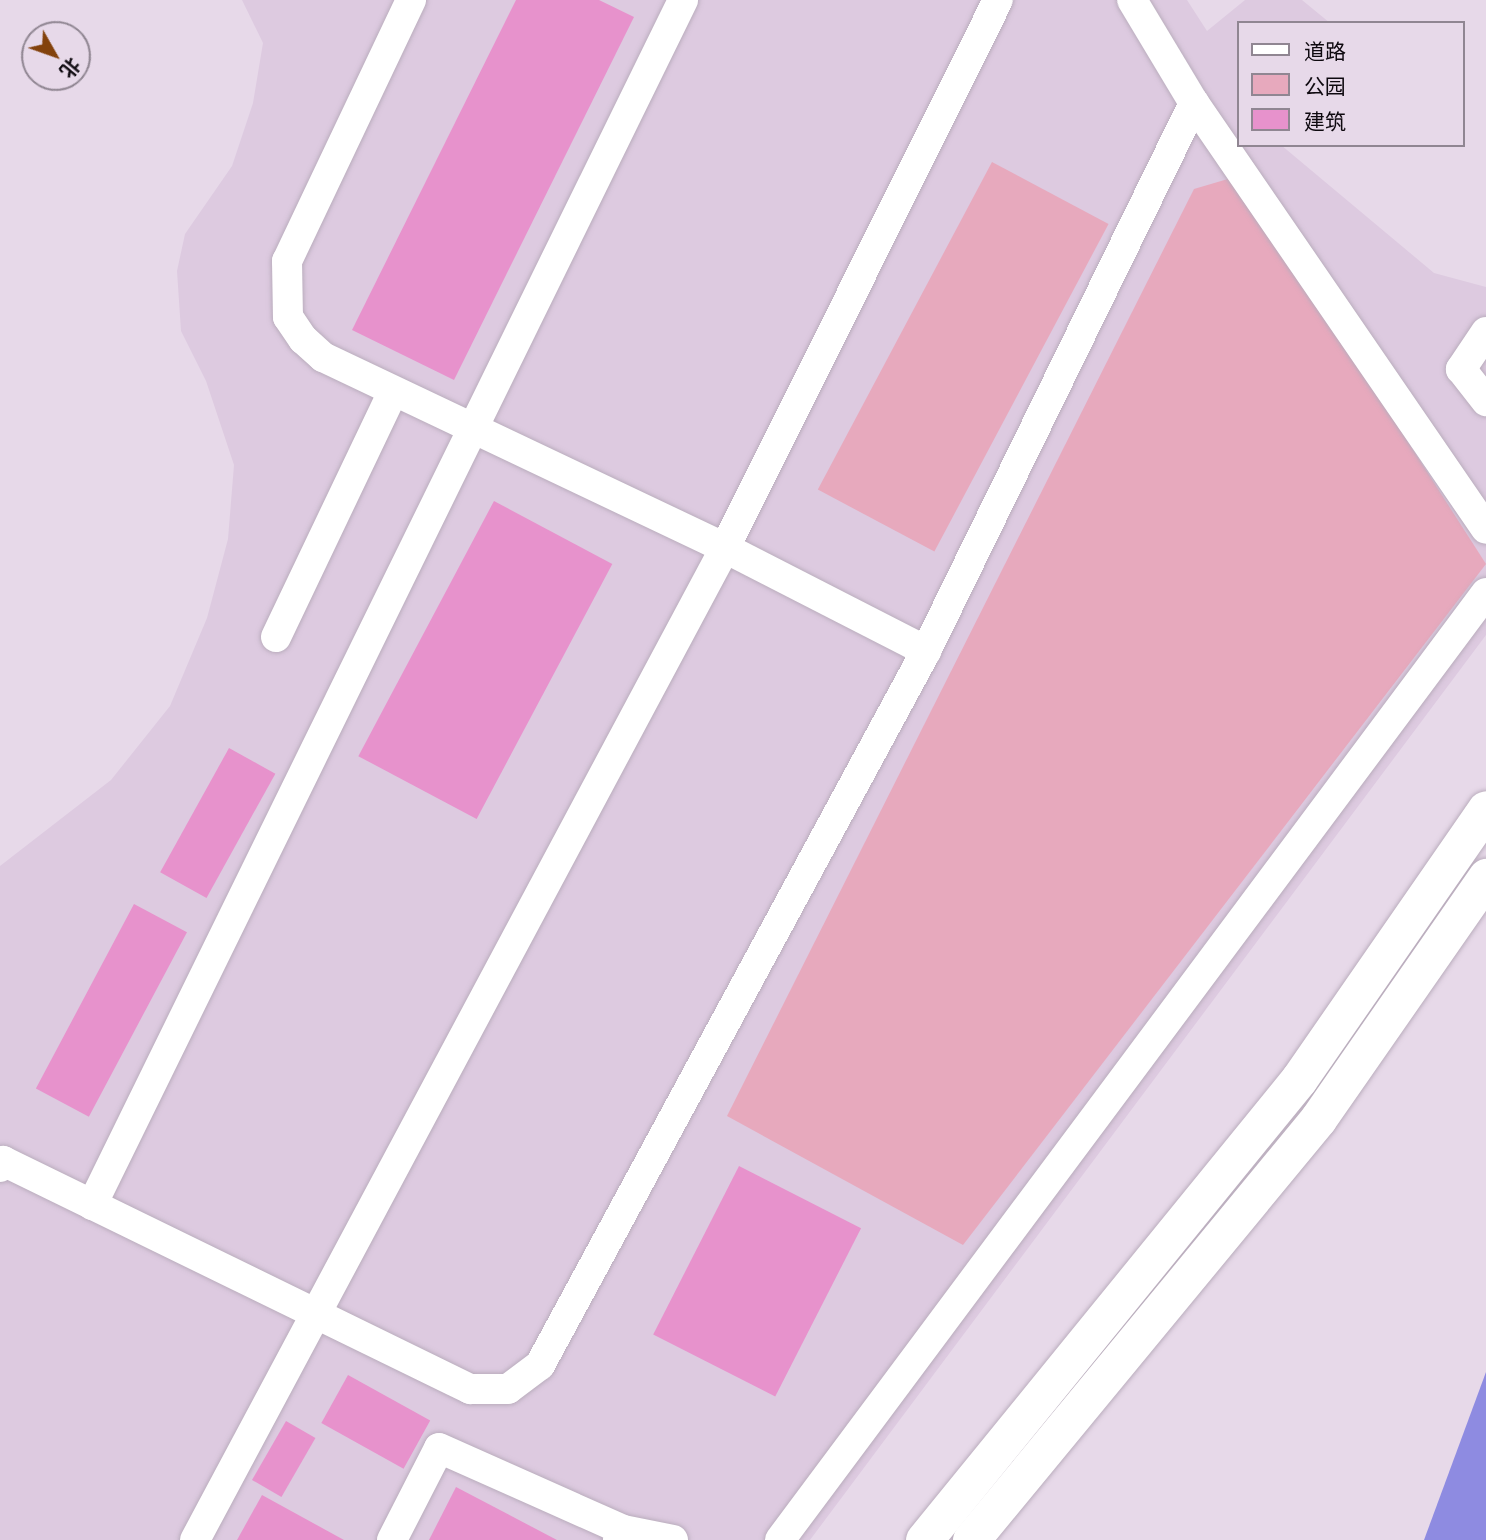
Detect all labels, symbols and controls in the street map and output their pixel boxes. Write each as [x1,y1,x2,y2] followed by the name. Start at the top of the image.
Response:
[21,21,91,91] north arrow
[1238,21,1465,147] legend
[1304,38,1346,63] text: 道路
[56,54,86,83] text: 北
[1304,73,1346,98] text: 公园
[1304,108,1346,133] text: 建筑

